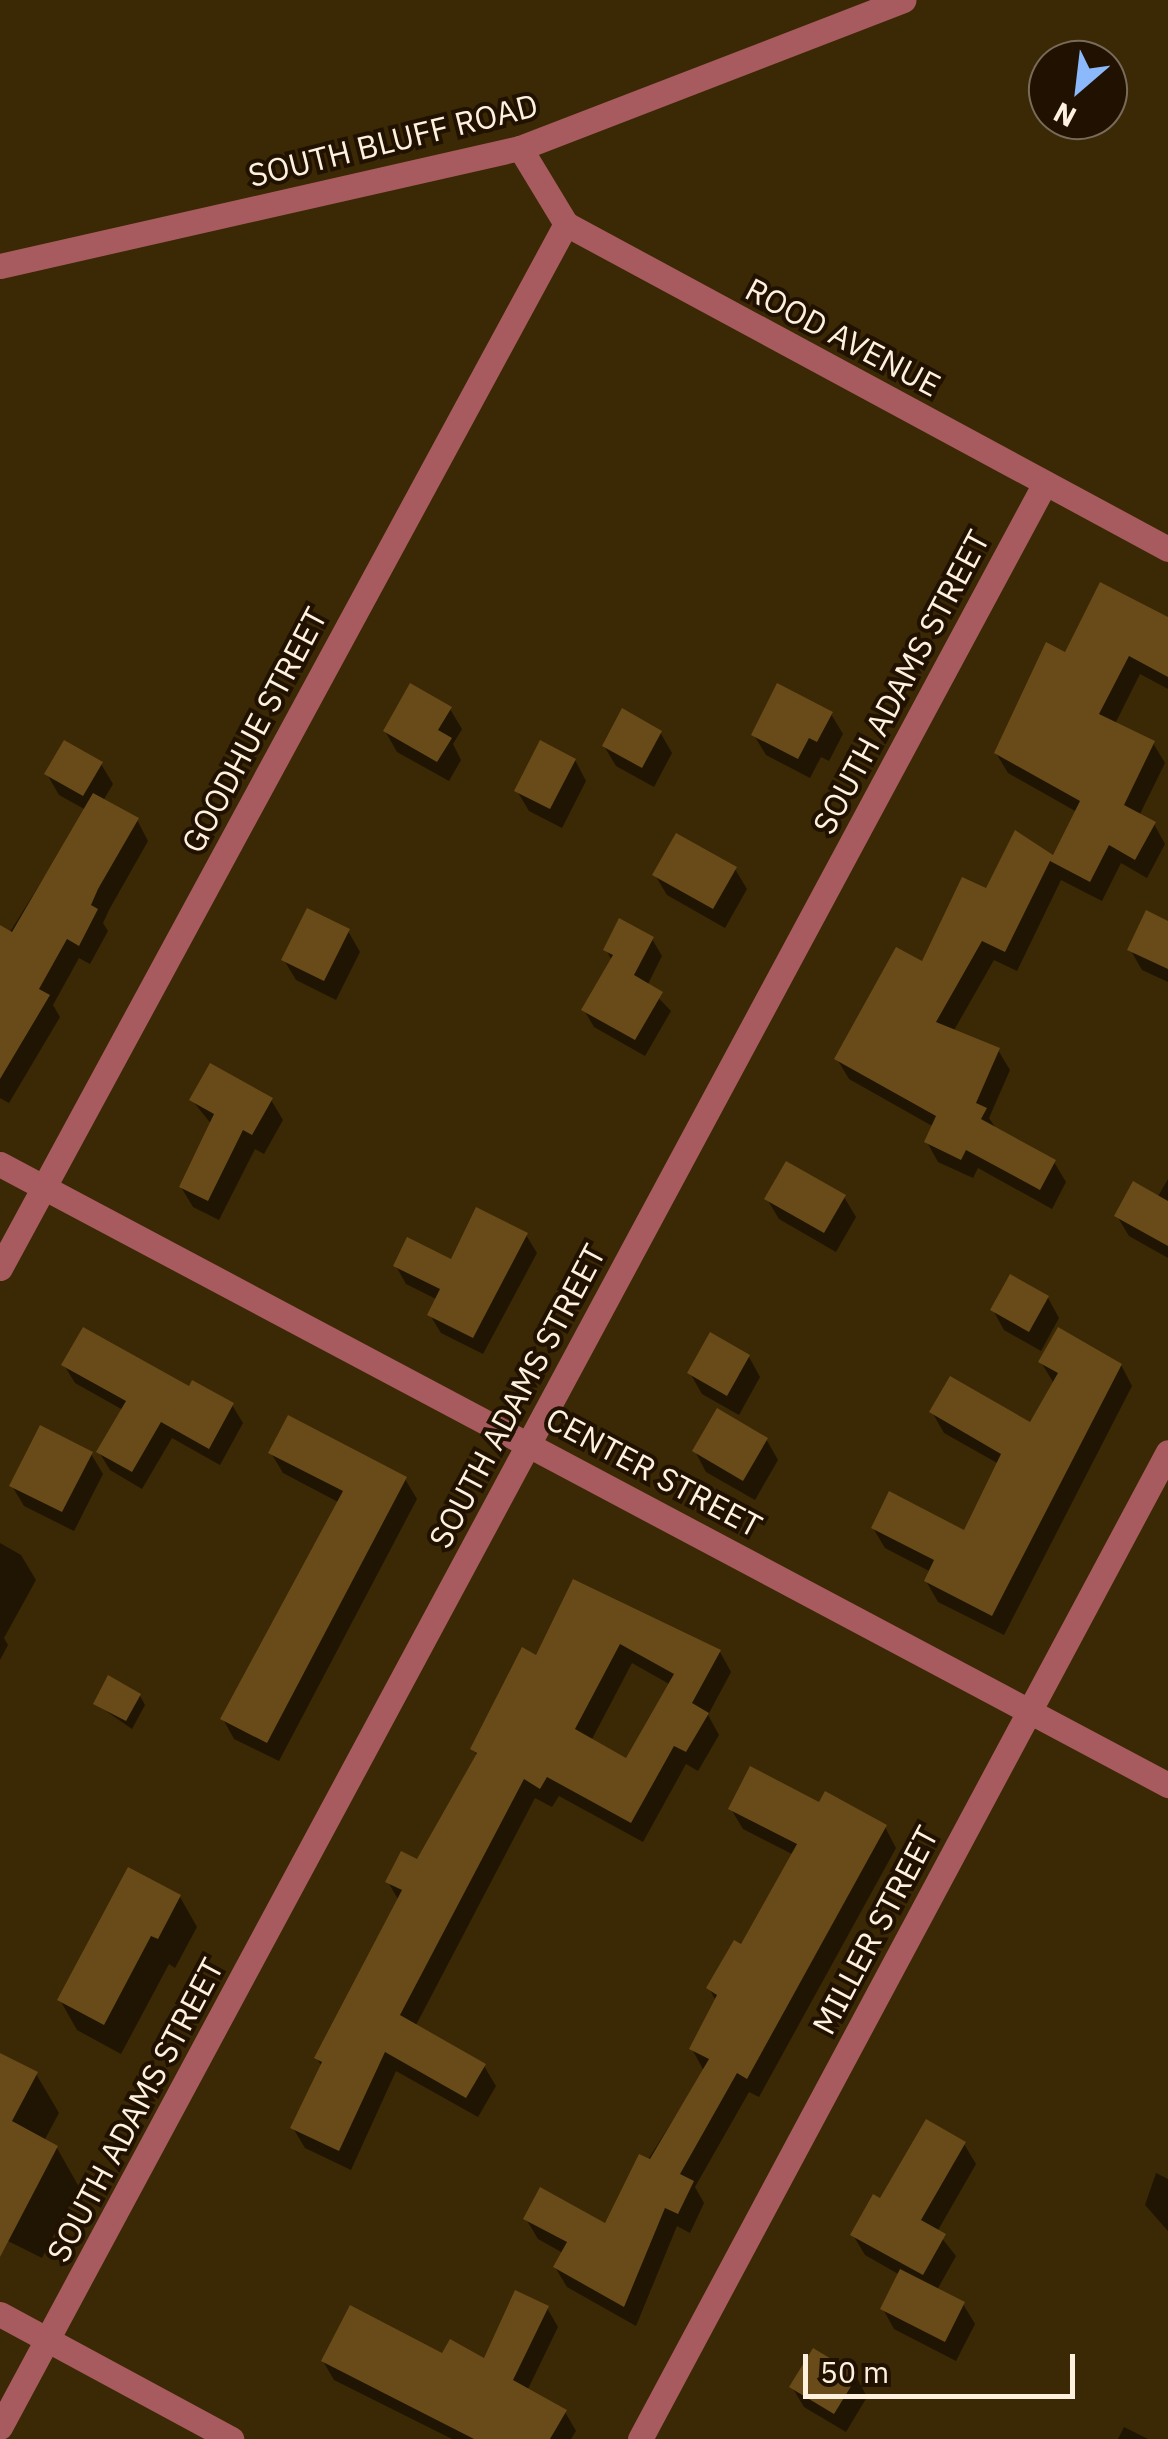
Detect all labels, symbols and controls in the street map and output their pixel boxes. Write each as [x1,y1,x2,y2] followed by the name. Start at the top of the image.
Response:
[1028,40,1128,140] north arrow
[244,85,542,195] street label: SOUTH BLUFF ROAD
[1047,94,1082,136] text: N
[739,270,947,404] street label: ROOD AVENUE
[805,524,997,840] street label: SOUTH ADAMS STREET
[173,601,335,859] street label: GOODHUE STREET
[421,1238,613,1554] street label: SOUTH ADAMS STREET
[540,1399,768,1545] street label: CENTER STREET
[804,1819,946,2041] street label: MILLER STREET
[39,1952,231,2268] street label: SOUTH ADAMS STREET
[808,2334,1080,2396] scale bar
[820,2352,889,2391] text: 50 m

